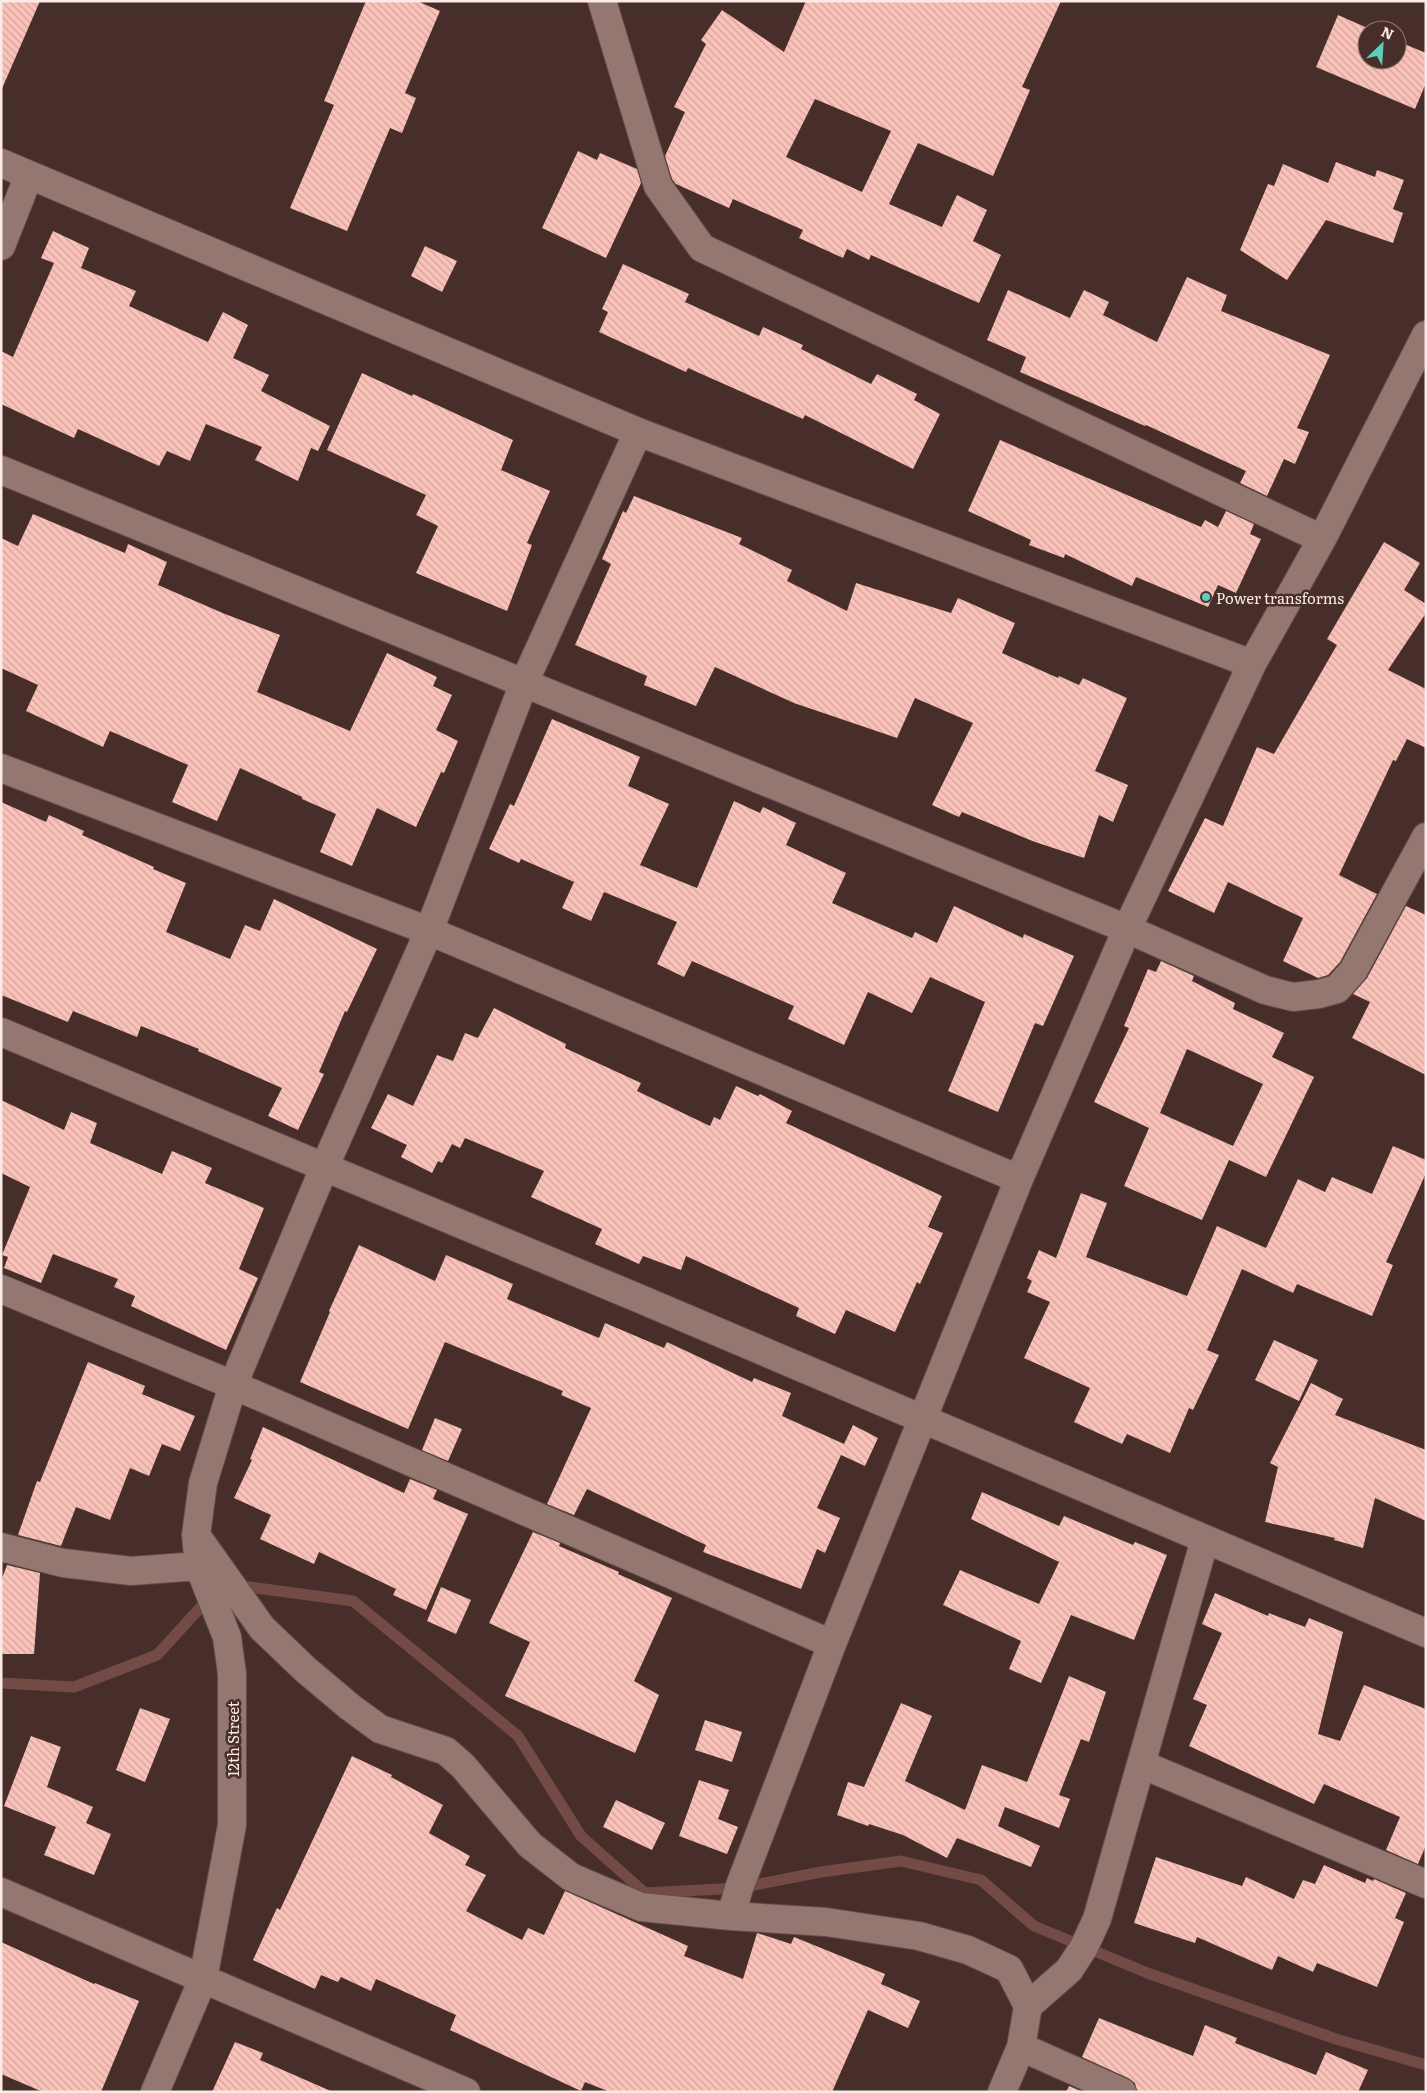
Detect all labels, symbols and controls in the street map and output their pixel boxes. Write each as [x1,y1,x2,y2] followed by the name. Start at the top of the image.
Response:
[1357,20,1407,70] north arrow
[1378,21,1398,44] text: N
[1216,586,1344,609] place label: Power transforms
[1200,591,1212,603] marker: Power transforms
[221,1701,244,1777] street label: 12th Street

